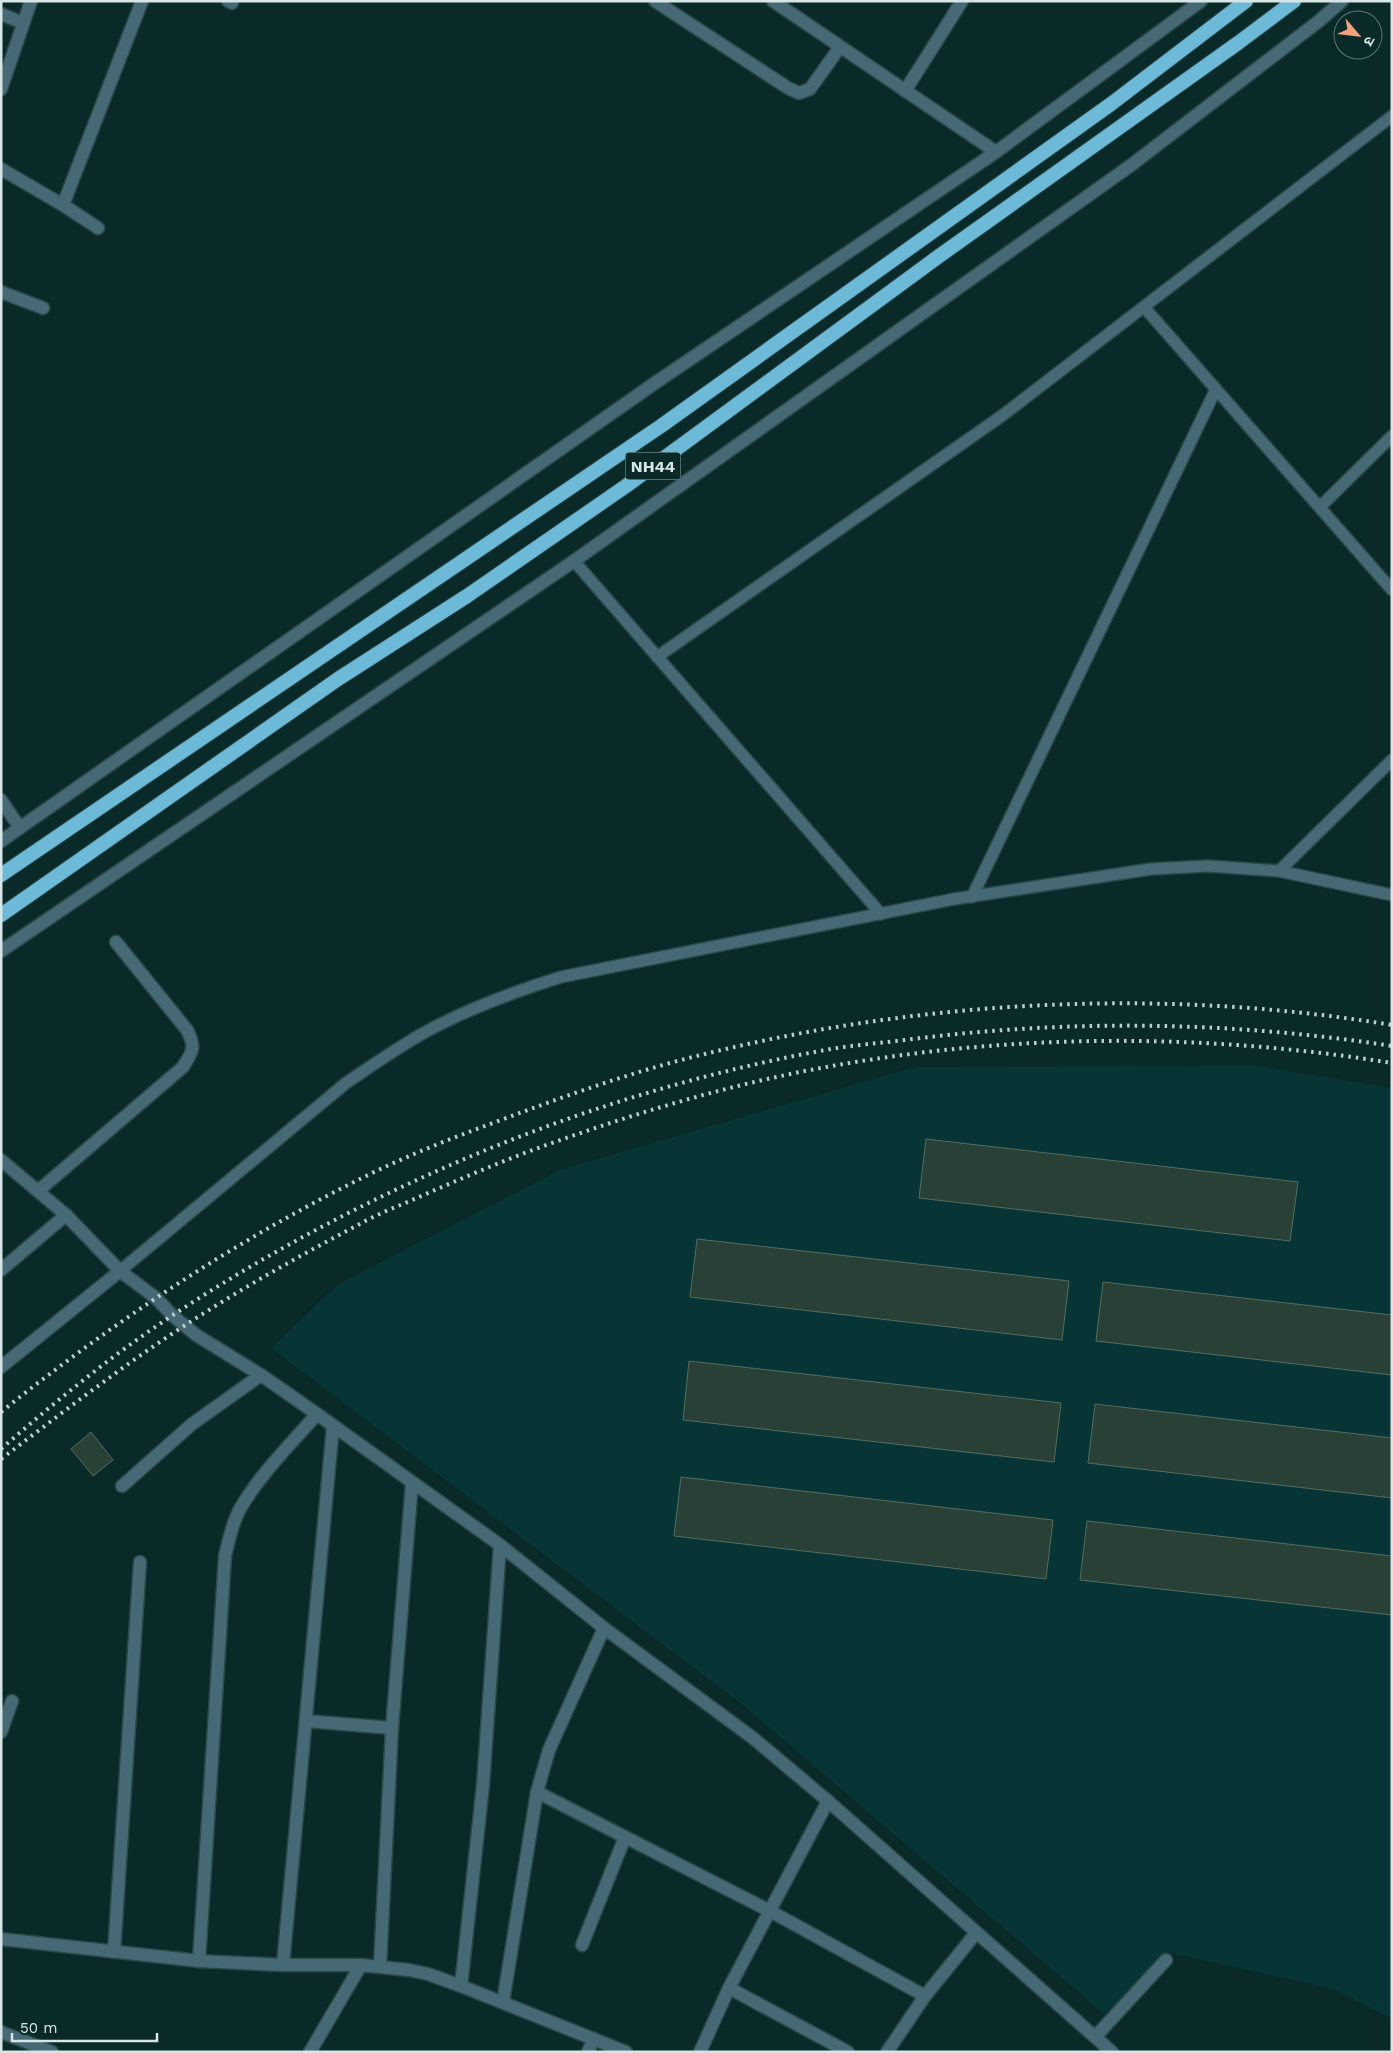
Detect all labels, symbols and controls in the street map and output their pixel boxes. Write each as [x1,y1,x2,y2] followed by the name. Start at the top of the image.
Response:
[1333,10,1383,60] north arrow
[1360,34,1378,49] text: उ
[626,452,680,480] road number: NH44
[12,2010,158,2042] scale bar
[20,2019,57,2037] text: 50 m

